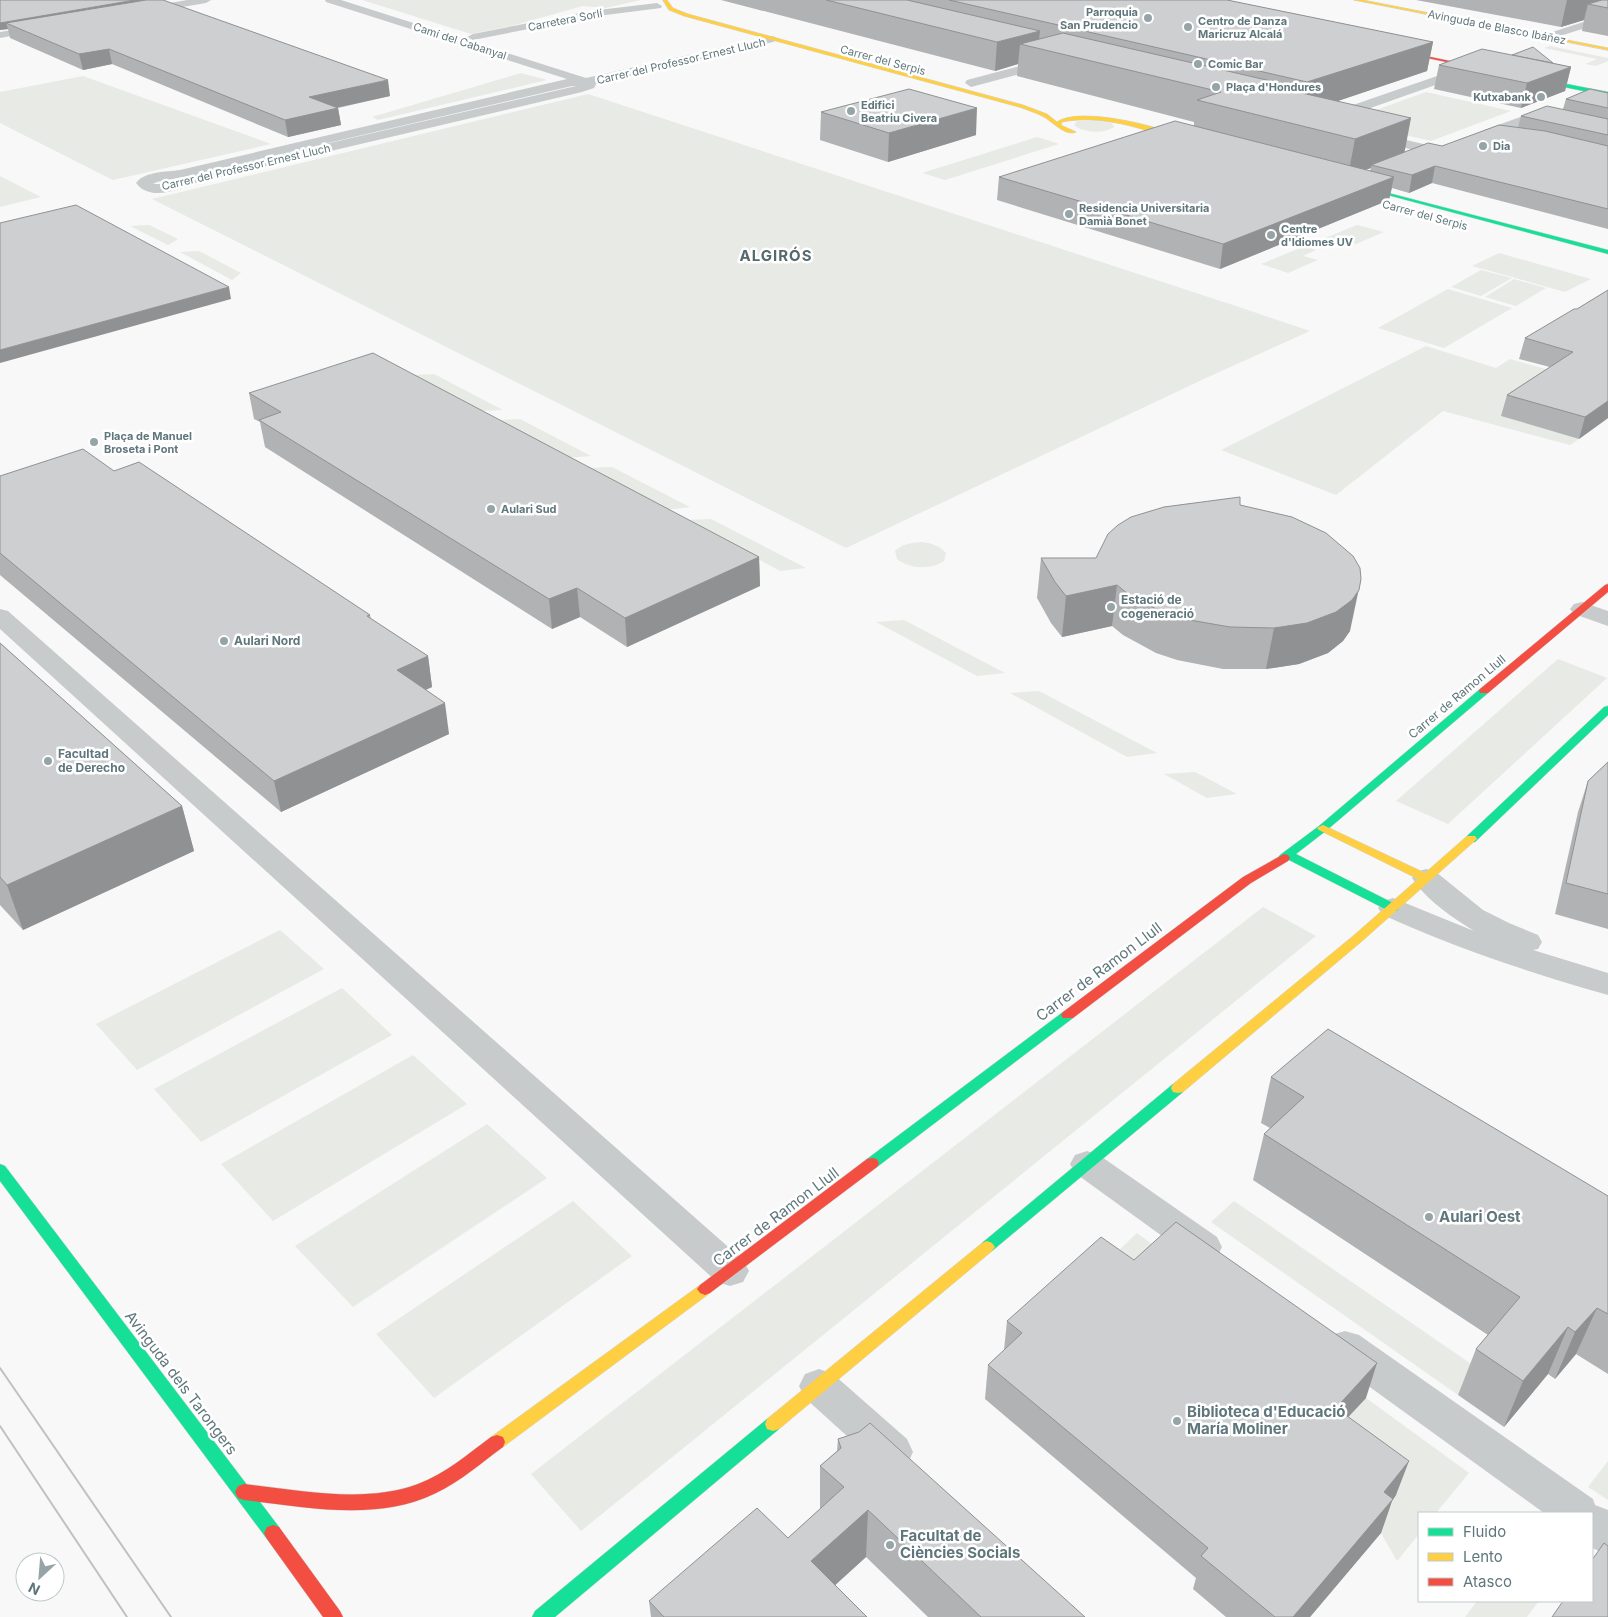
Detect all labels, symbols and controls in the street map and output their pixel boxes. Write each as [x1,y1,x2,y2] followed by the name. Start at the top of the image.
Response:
[1060,5,1138,32] place label: Parroquia San Prudencio
[527,6,604,34] street label: Carretera Sorlí
[1427,7,1567,47] street label: Avinguda de Blasco Ibáñez
[1142,12,1154,24] marker: Parroquia San Prudencio
[1198,14,1287,41] place label: Centro de Danza Maricruz Alcalá
[412,19,508,63] street label: Camí del Cabanyal
[1182,21,1194,33] marker: Centro de Danza Maricruz Alcalá
[595,35,767,87] street label: Carrer del Professor Ernest Lluch
[839,42,928,78] street label: Carrer del Serpis
[1208,57,1264,71] place label: Comic Bar
[1192,58,1204,70] marker: Comic Bar
[1226,80,1321,94] place label: Plaça d'Hondures
[1210,81,1222,93] marker: Plaça d'Hondures
[1473,90,1532,104] place label: Kutxabank
[1535,91,1547,103] marker: Kutxabank
[861,98,937,125] place label: Edifici Beatriu Civera
[845,105,857,117] marker: Edifici Beatriu Civera
[1493,139,1510,153] place label: Dia
[1477,140,1489,152] marker: Dia
[160,141,332,193] street label: Carrer del Professor Ernest Lluch
[1381,197,1470,233] street label: Carrer del Serpis
[1079,201,1209,228] place label: Residencia Universitaria Damià Bonet
[1063,208,1075,220] marker: Residencia Universitaria Damià Bonet
[1281,222,1353,249] place label: Centre d'Idiomes UV
[1265,229,1277,241] marker: Centre d'Idiomes UV
[740,246,812,265] district label: ALGIRÓS
[104,429,192,456] place label: Plaça de Manuel Broseta i Pont
[88,436,100,448] marker: Plaça de Manuel Broseta i Pont
[501,502,557,516] place label: Aulari Sud
[485,503,497,515] marker: Aulari Sud
[1121,592,1194,621] place label: Estació de cogeneració
[1105,601,1117,613] marker: Estació de cogeneració
[234,633,300,648] place label: Aulari Nord
[218,635,230,647] marker: Aulari Nord
[1405,652,1508,742] street label: Carrer de Ramon Llull
[58,746,125,775] place label: Facultad de Derecho
[42,755,54,767] marker: Facultad de Derecho
[1032,918,1165,1025] street label: Carrer de Ramon Llull
[709,1163,842,1270] street label: Carrer de Ramon Llull
[1439,1207,1521,1226] place label: Aulari Oest
[1423,1211,1435,1223] marker: Aulari Oest
[121,1307,242,1459] street label: Avinguda dels Tarongers
[1187,1402,1346,1438] place label: Biblioteca d'Educació María Moliner
[1171,1415,1183,1427] marker: Biblioteca d'Educació María Moliner
[1418,1512,1593,1602] legend
[1463,1522,1506,1541] text: Fluido
[900,1526,1020,1562] place label: Facultat de Ciències Socials
[884,1539,896,1551] marker: Facultat de Ciències Socials
[1463,1547,1503,1566] text: Lento
[15,1552,65,1602] north arrow
[1463,1572,1512,1591] text: Atasco
[26,1579,43,1599] text: N

